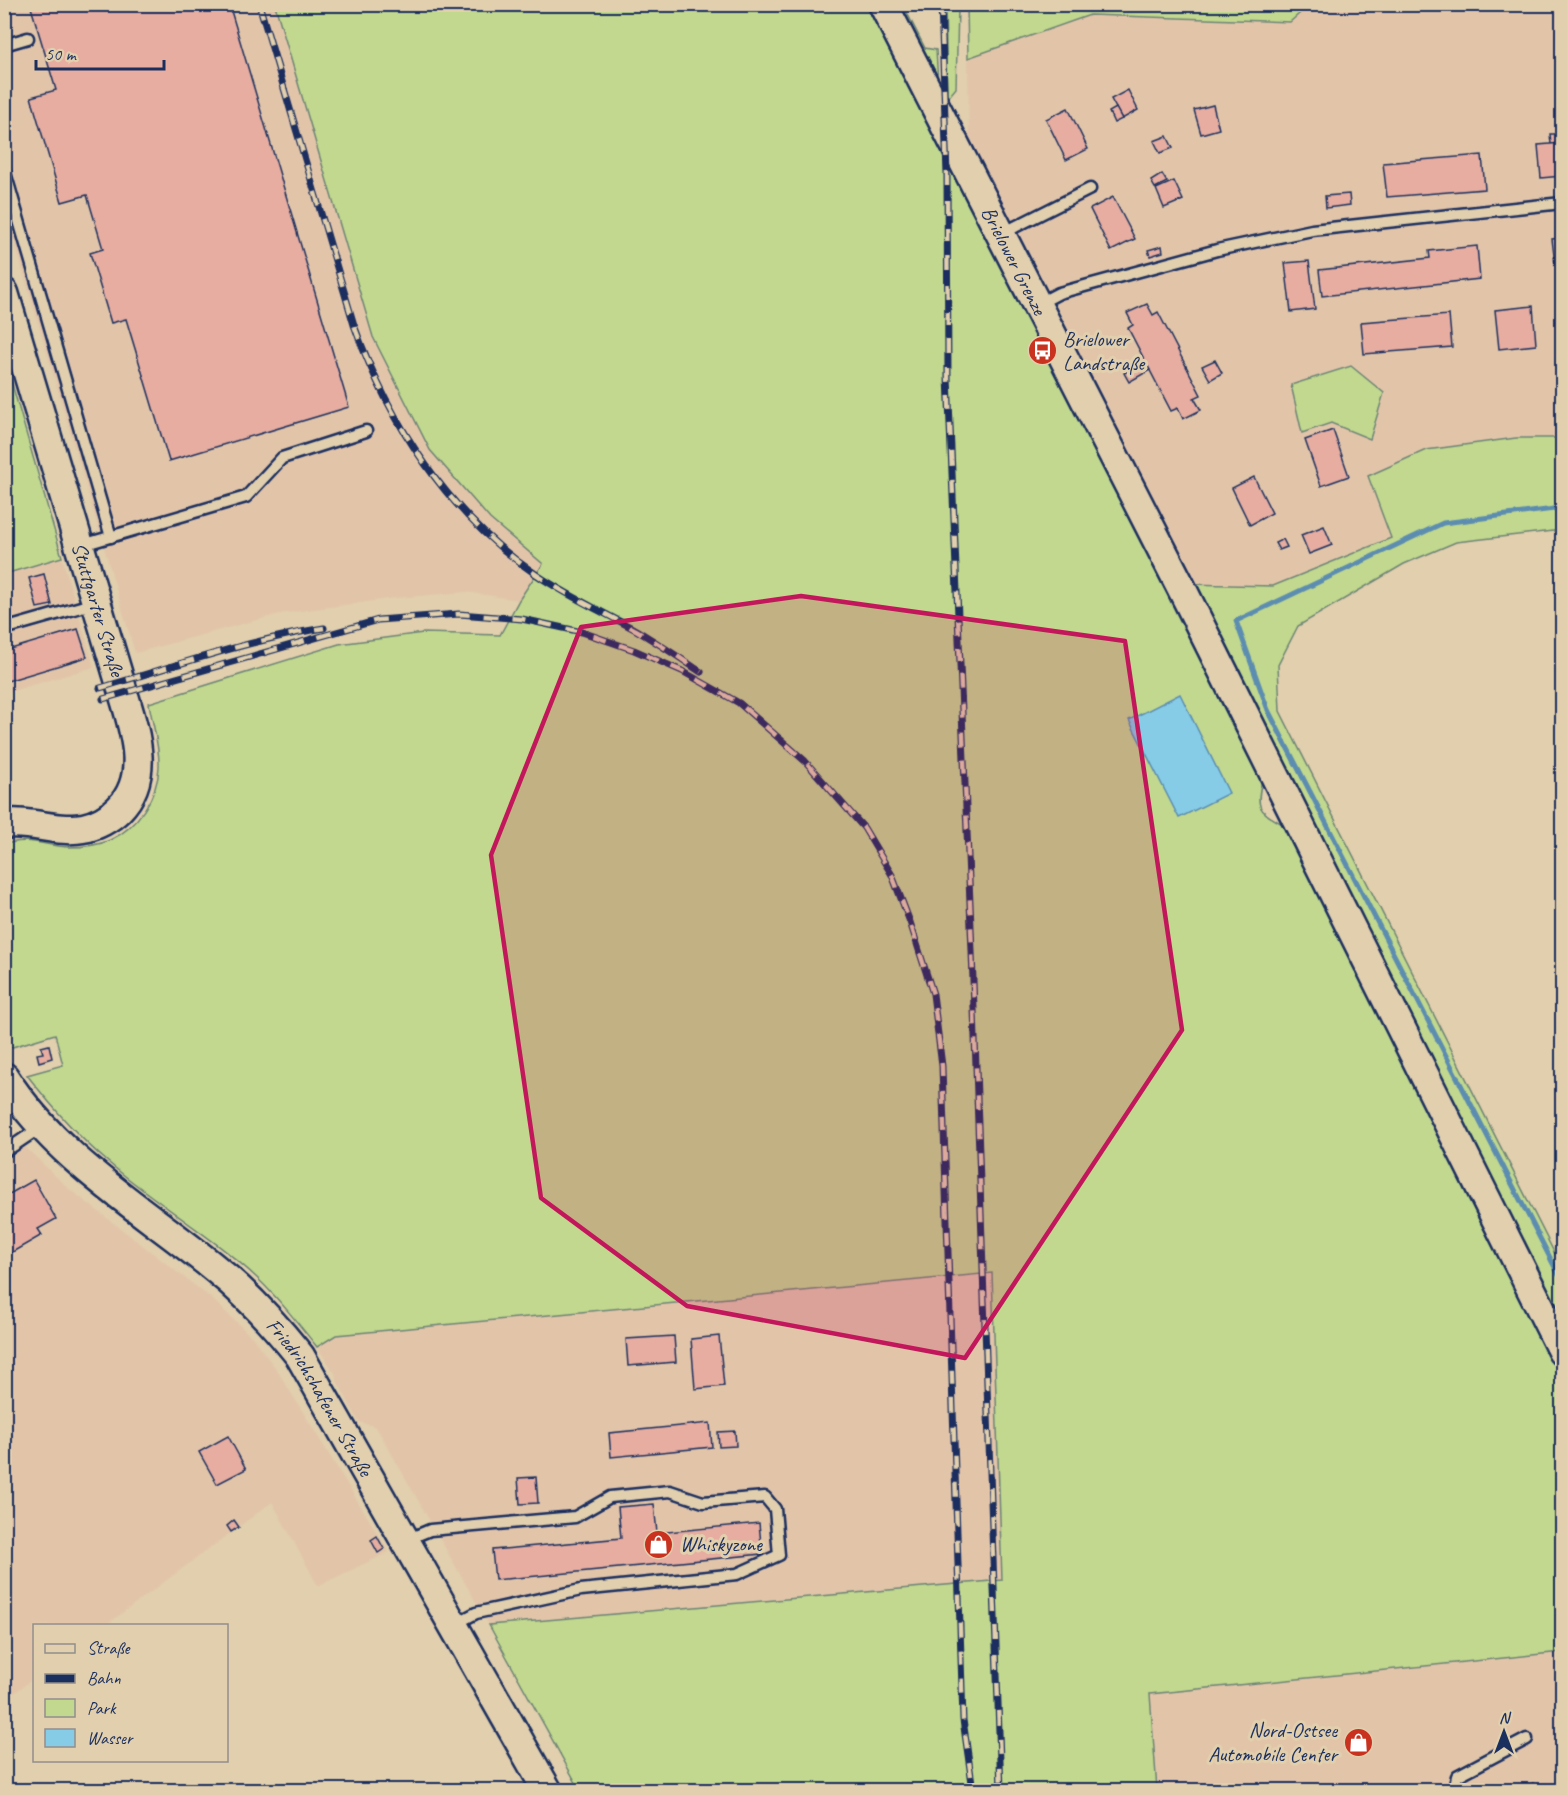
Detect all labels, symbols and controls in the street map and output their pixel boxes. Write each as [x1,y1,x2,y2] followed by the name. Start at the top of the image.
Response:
[36,33,164,71] scale bar
[45,43,78,65] text: 50 m
[976,202,1053,320] street label: Brielower Grenze
[1063,326,1146,376] place label: Brielower Landstraße
[1026,335,1058,367] bus stop icon: Brielower Landstraße
[66,539,131,681] street label: Stuttgarter Straße
[261,1313,380,1483] street label: Friedrichshafener Straße
[643,1528,675,1560] shop icon: Whiskyzone
[680,1531,763,1557] place label: Whiskyzone
[33,1624,228,1762] legend
[87,1637,131,1659] text: Straße
[87,1667,122,1689] text: Bahn
[87,1697,117,1719] text: Park
[1474,1702,1534,1762] north arrow
[1499,1708,1512,1728] text: N
[1208,1717,1339,1767] place label: Nord-Ostsee Automobile Center
[1342,1726,1374,1758] shop icon: Nord-Ostsee Automobile Center
[87,1727,134,1749] text: Wasser

